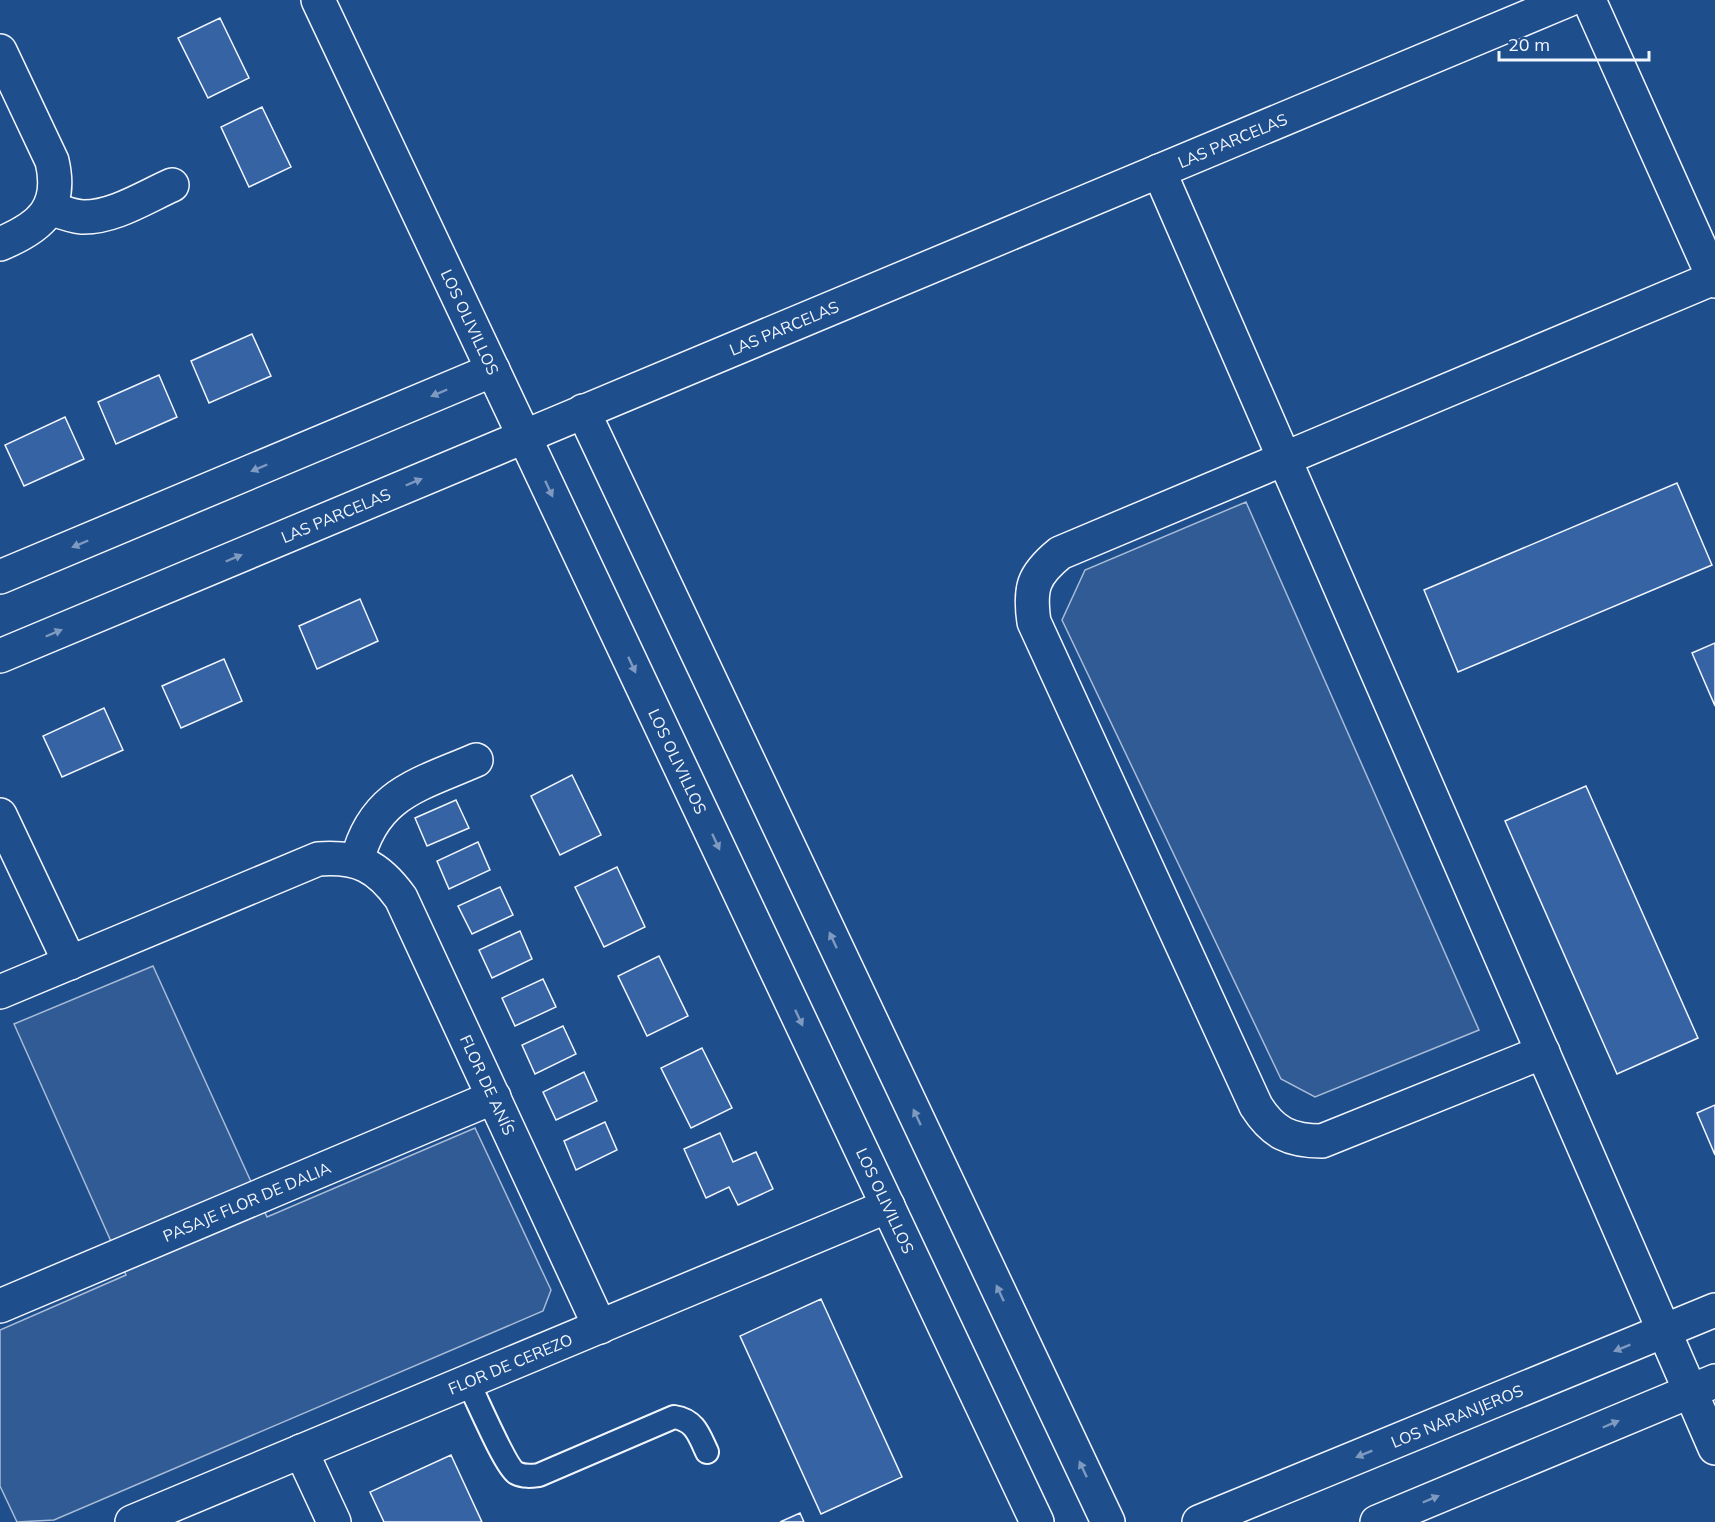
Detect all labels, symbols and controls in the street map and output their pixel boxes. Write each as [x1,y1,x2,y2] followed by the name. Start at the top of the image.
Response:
[1499,24,1649,62] scale bar
[1508,33,1550,56] text: 20 m
[1175,109,1290,172] street label: LAS PARCELAS
[437,266,504,378] street label: LOS OLIVILLOS
[726,296,842,360] street label: LAS PARCELAS
[430,388,448,398] one-way arrow
[250,463,268,473] one-way arrow
[405,477,423,487] one-way arrow
[545,481,554,498] one-way arrow
[278,484,394,547] street label: LAS PARCELAS
[70,539,88,549] one-way arrow
[225,553,243,563] one-way arrow
[45,628,63,637] one-way arrow
[628,657,637,674] one-way arrow
[644,705,711,817] street label: LOS OLIVILLOS
[711,833,720,850] one-way arrow
[829,932,838,949] one-way arrow
[794,1010,804,1028] one-way arrow
[456,1032,520,1138] street label: FLOR DE ANÍS
[912,1108,921,1125] one-way arrow
[852,1145,919,1257] street label: LOS OLIVILLOS
[160,1157,334,1246] street label: PASAJE FLOR DE DALIA
[996,1284,1005,1301] one-way arrow
[445,1329,575,1399] street label: FLOR DE CEREZO
[1613,1344,1631,1353] one-way arrow
[1388,1380,1526,1452] street label: LOS NARANJEROS
[1602,1419,1620,1429] one-way arrow
[1355,1450,1373,1459] one-way arrow
[1079,1461,1088,1478] one-way arrow
[1422,1494,1440,1504] one-way arrow

